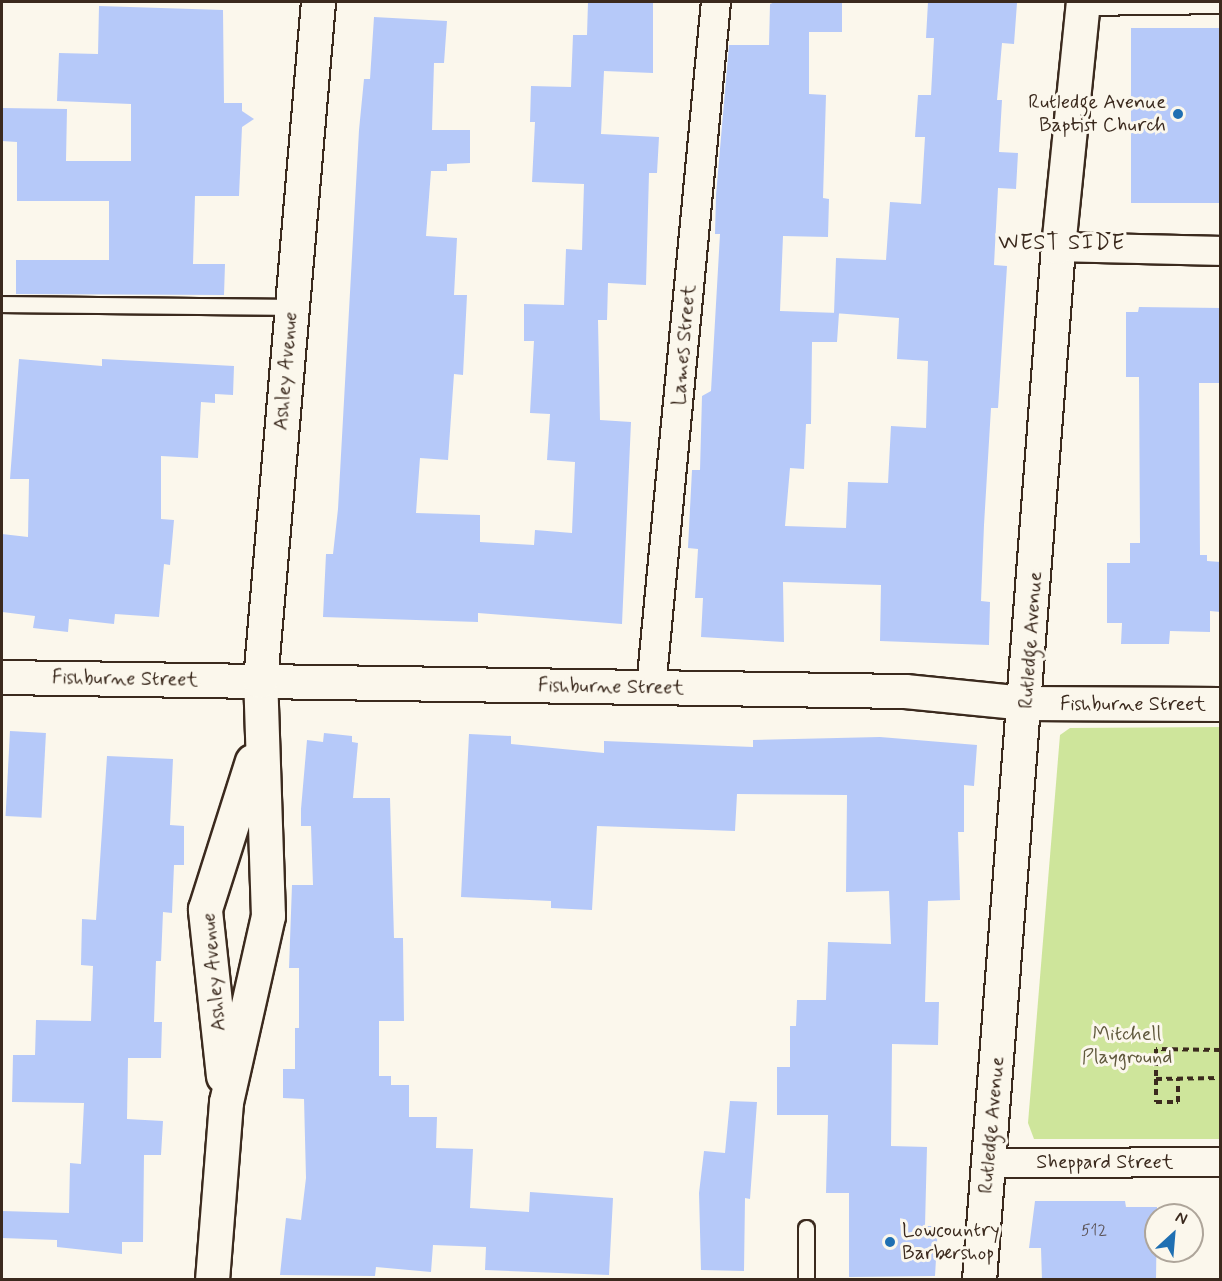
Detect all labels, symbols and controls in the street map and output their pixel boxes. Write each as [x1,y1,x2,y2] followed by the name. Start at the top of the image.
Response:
[1028,90,1166,137] place label: Rutledge Avenue Baptist Church
[1171,107,1185,121] marker: Rutledge Avenue Baptist Church
[996,231,1128,257] district label: WEST SIDE
[667,284,701,406] street label: Lames Street
[269,309,303,433] street label: Ashley Avenue
[1014,570,1048,710] street label: Rutledge Avenue
[52,666,198,692] street label: Fishburne Street
[538,674,684,700] street label: Fishburne Street
[1060,692,1206,716] street label: Fishburne Street
[197,910,231,1034] street label: Ashley Avenue
[1082,1023,1172,1070] park label: Mitchell Playground
[974,1055,1010,1195] street label: Rutledge Avenue
[1036,1150,1174,1174] street label: Sheppard Street
[1144,1203,1204,1263] north arrow
[1172,1206,1191,1230] text: N
[902,1218,1000,1265] place label: Lowcountry Barbershop
[1081,1221,1107,1241] house number: 512
[883,1235,897,1249] marker: Lowcountry Barbershop

